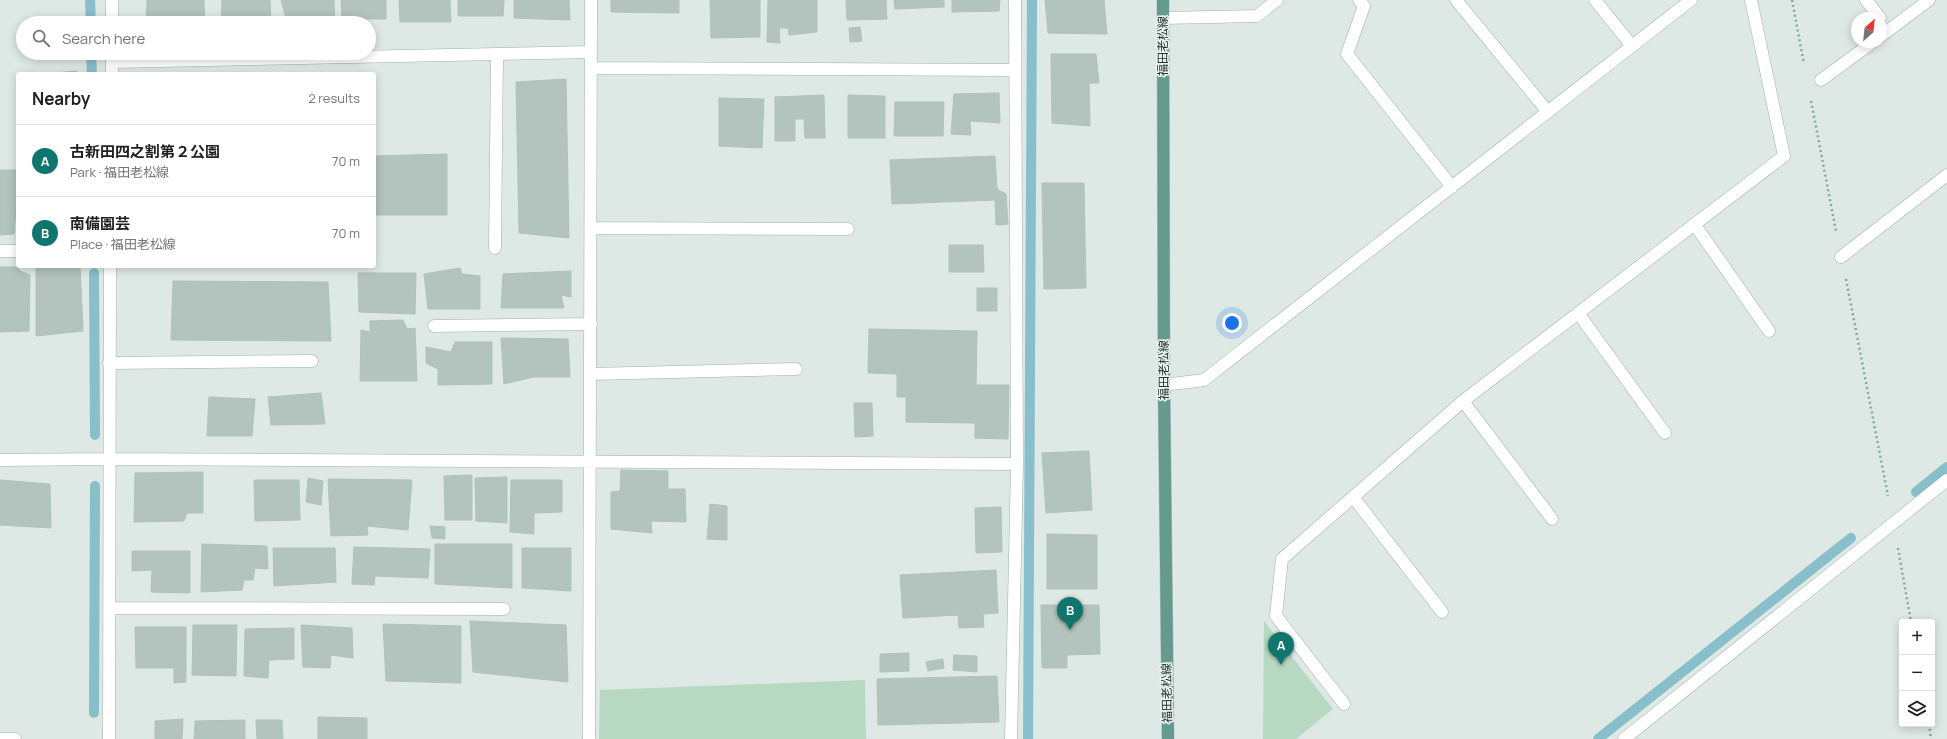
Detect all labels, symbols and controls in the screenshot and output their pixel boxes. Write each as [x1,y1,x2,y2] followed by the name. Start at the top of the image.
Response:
[1851,12,1887,48] north arrow
[16,16,376,60] search box
[1154,16,1171,76] street label: 福田老松線
[30,27,52,49] icon: search
[62,28,145,49] text: Search here
[32,87,90,110] text: Nearby
[308,89,360,107] text: 2 results
[70,141,220,162] text: 古新田四之割第２公園
[41,152,49,170] text: A
[332,152,360,170] text: 70 m
[70,163,169,181] text: Park · 福田老松線
[70,213,130,234] text: 南備園芸
[41,224,49,242] text: B
[332,224,360,242] text: 70 m
[70,235,176,253] text: Place · 福田老松線
[1222,313,1242,333] your location
[1155,340,1172,400] street label: 福田老松線
[1057,597,1083,630] pin: B
[1899,619,1935,727] map controls
[1899,619,1935,655] button: +
[1268,632,1294,665] pin: A
[1899,655,1935,691] button: −
[1157,663,1176,723] street label: 福田老松線
[1899,691,1935,727] button: layers

